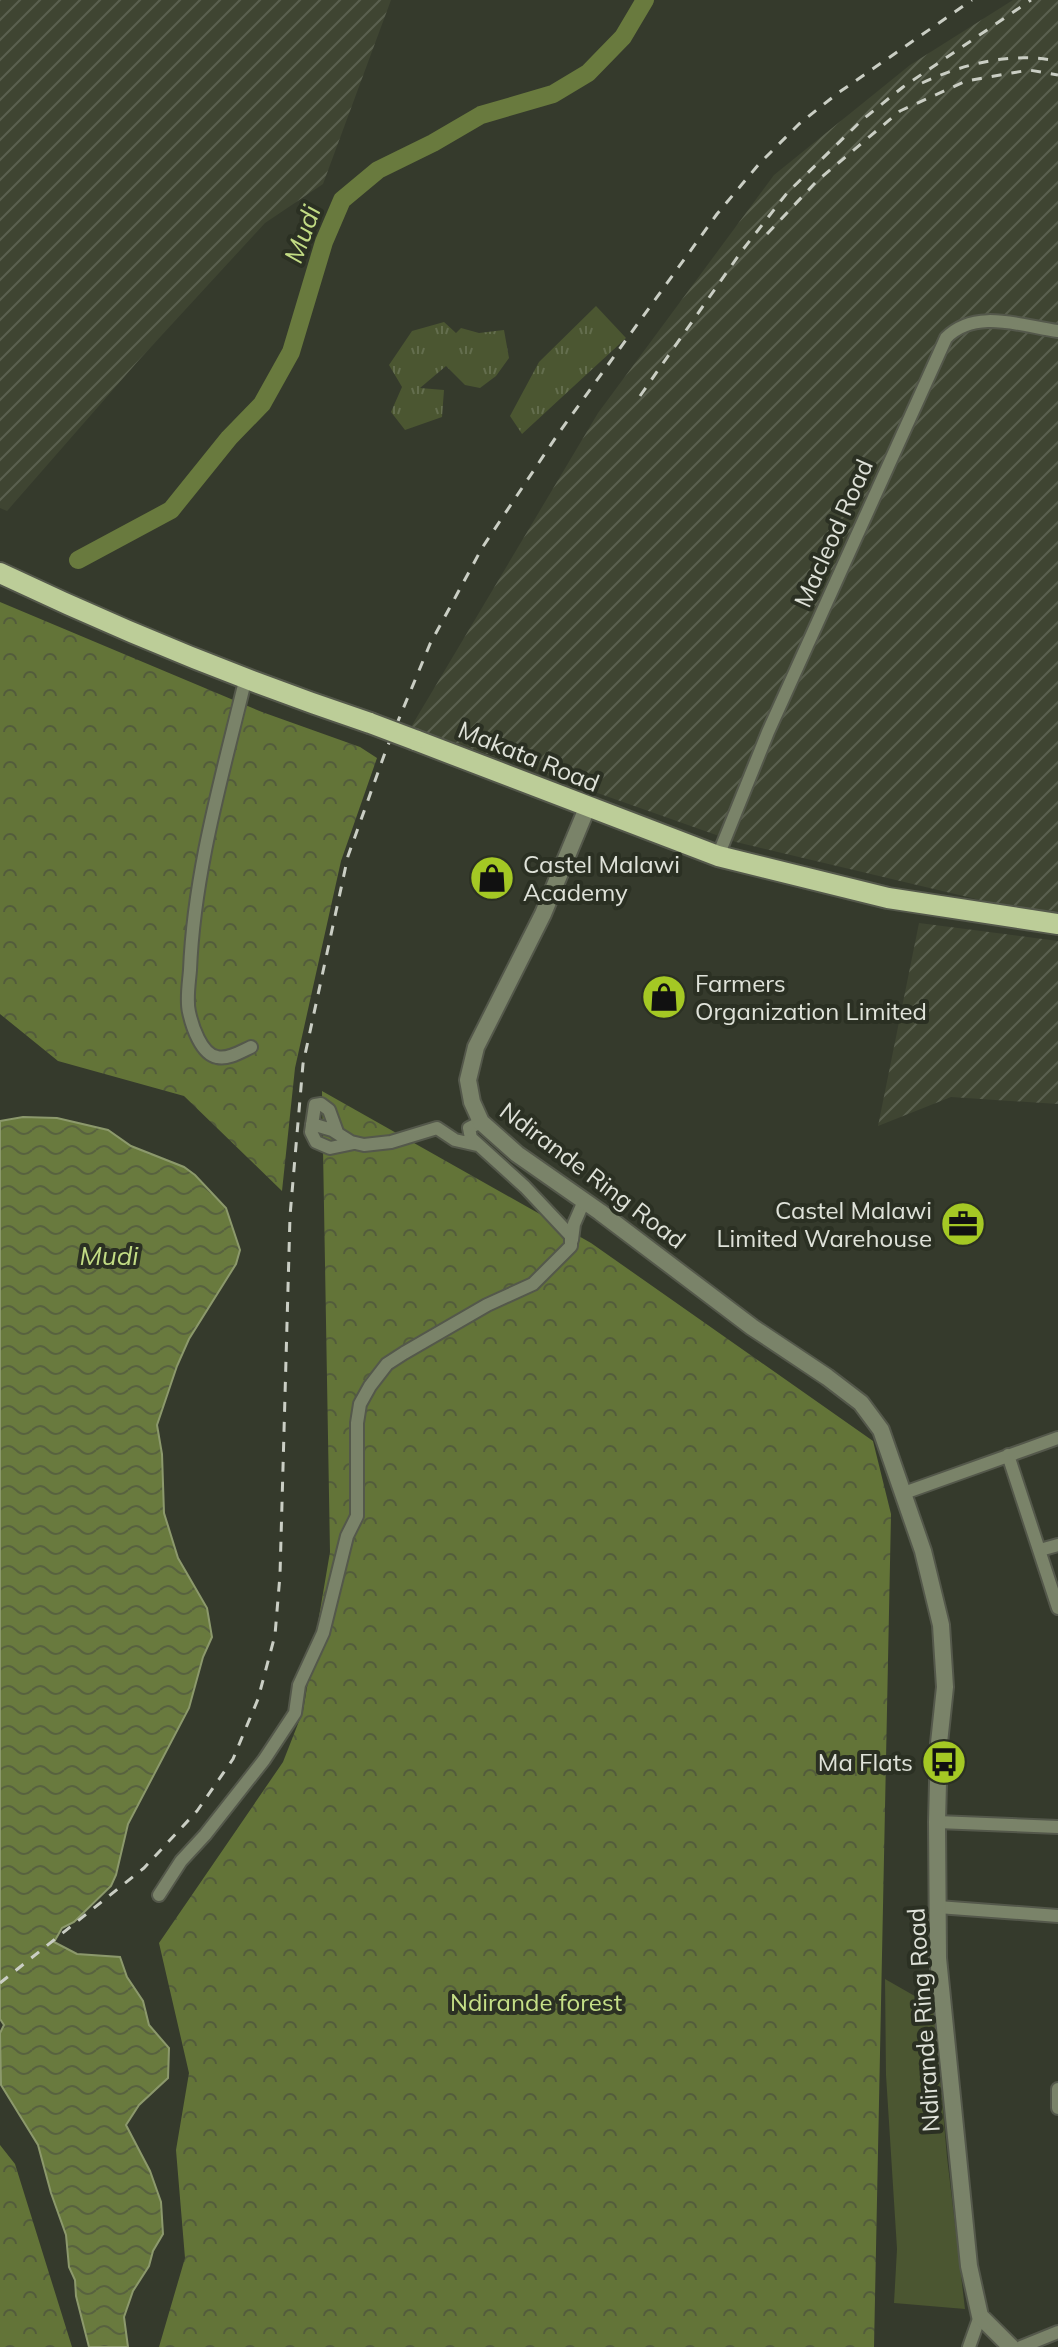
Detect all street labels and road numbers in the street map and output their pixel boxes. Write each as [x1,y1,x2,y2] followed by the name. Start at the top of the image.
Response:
[787,454,879,612] street label: Macleod Road
[454,714,604,798] street label: Makata Road
[494,1095,692,1255] street label: Ndirande Ring Road
[900,1907,946,2133] street label: Ndirande Ring Road

